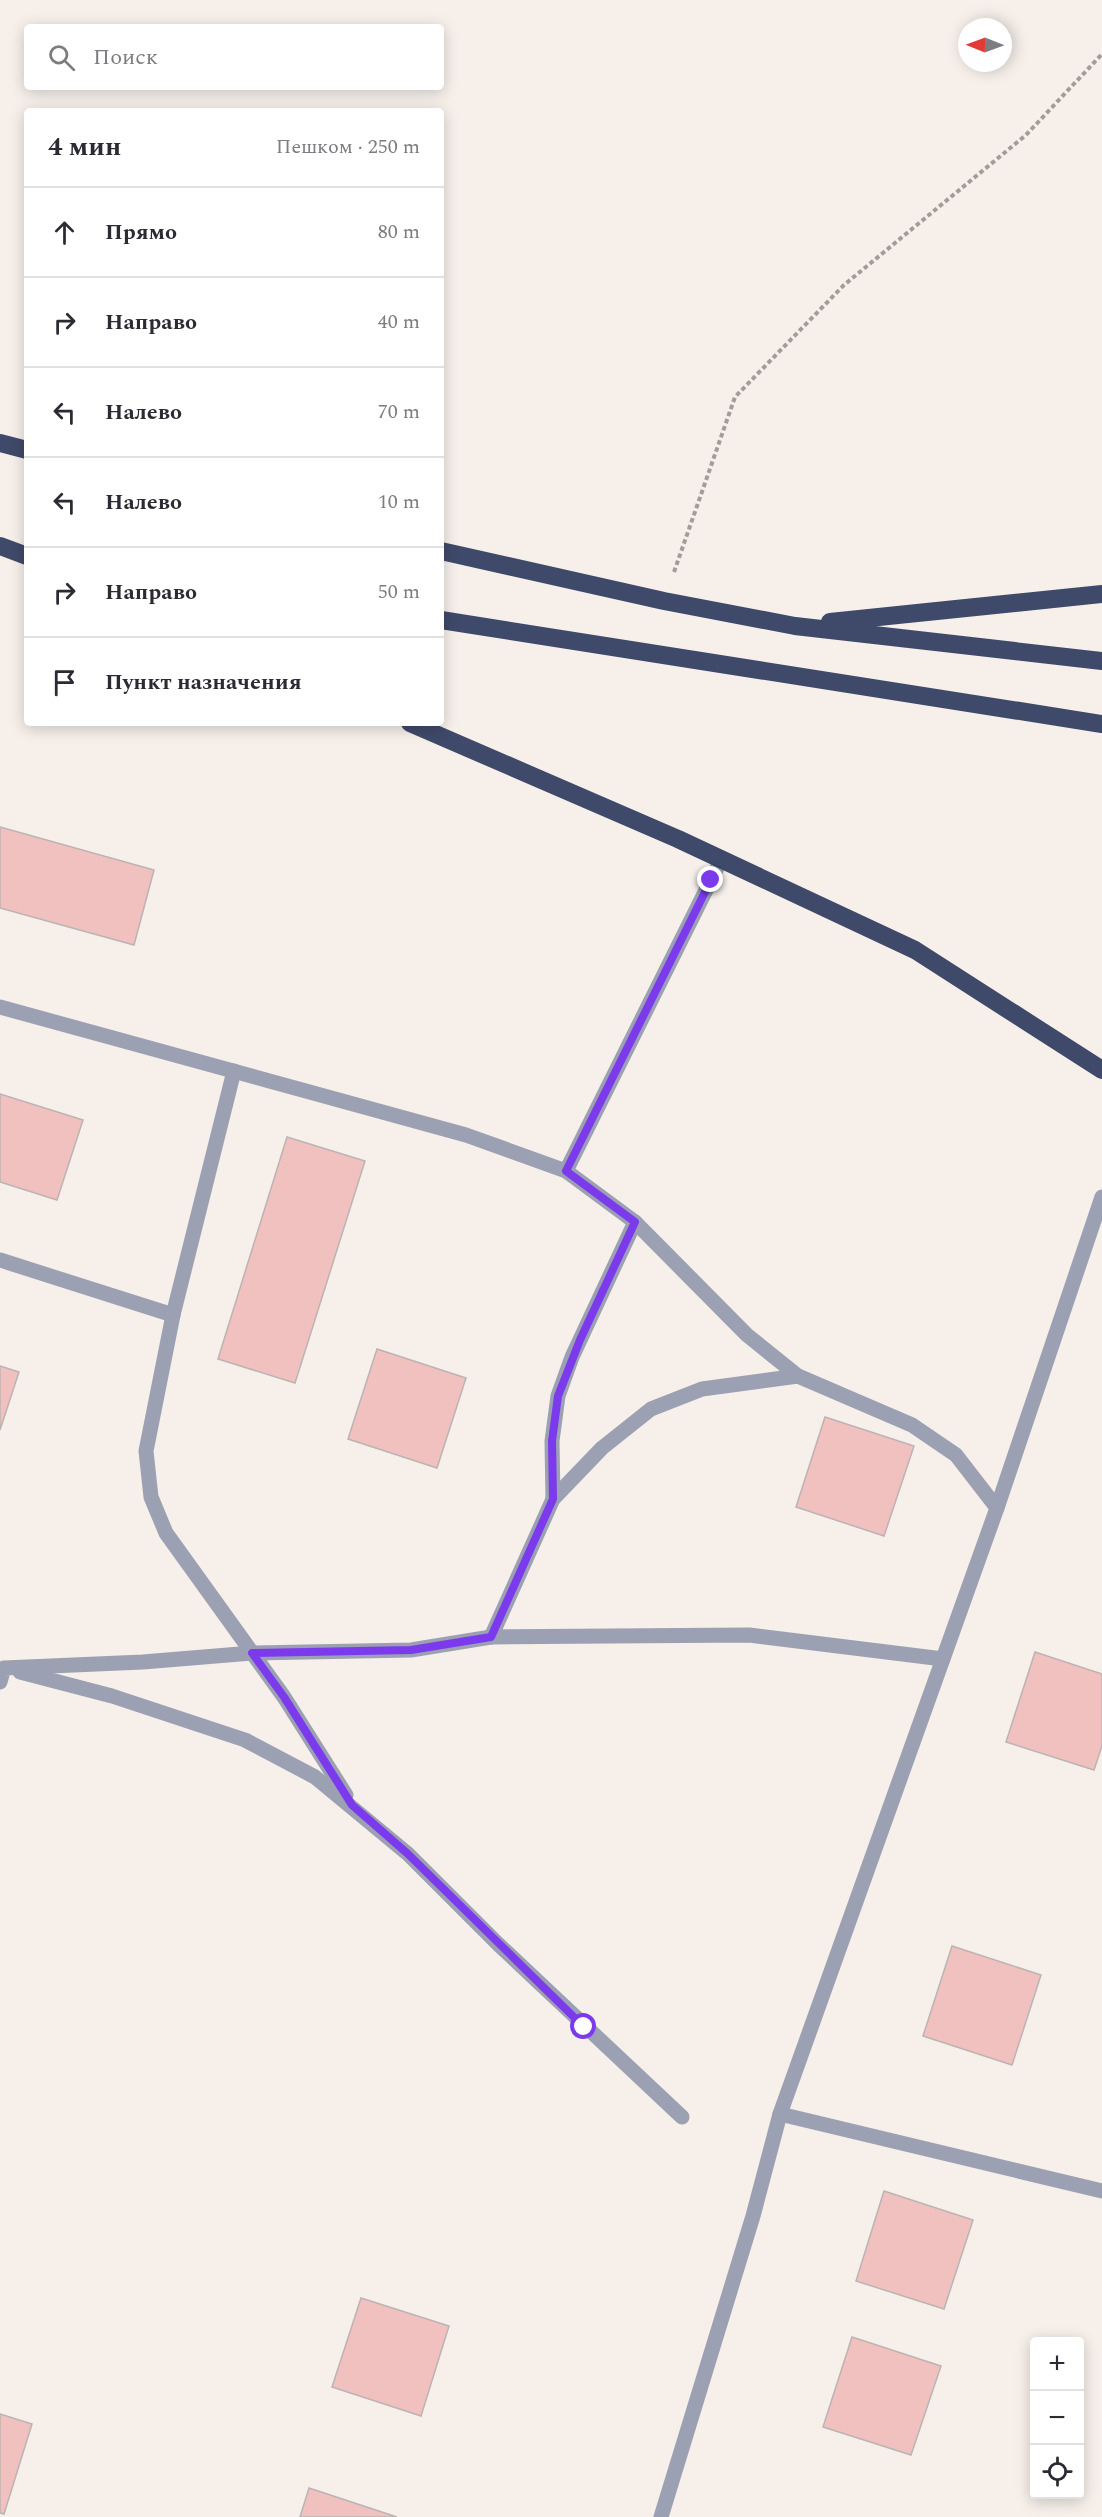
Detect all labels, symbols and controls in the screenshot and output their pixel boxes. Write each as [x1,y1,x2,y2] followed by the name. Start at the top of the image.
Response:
[958,18,1012,72] north arrow
[24,24,444,90] search box
[45,41,78,74] icon: search
[93,41,158,74] text: Поиск
[48,127,121,167] text: 4 мин
[276,132,420,162] text: Пешком · 250 m
[48,216,81,249] icon: ahead
[105,216,177,249] text: Прямо
[378,217,420,247] text: 80 m
[48,306,81,339] icon: right
[105,306,197,339] text: Направо
[378,307,420,337] text: 40 m
[48,396,81,429] icon: left
[105,396,182,429] text: Налево
[378,397,420,427] text: 70 m
[48,486,81,519] icon: left
[105,486,182,519] text: Налево
[378,487,420,517] text: 10 m
[48,576,81,609] icon: right
[105,576,197,609] text: Направо
[378,577,420,607] text: 50 m
[48,666,81,699] icon: arrive
[105,666,302,699] text: Пункт назначения
[697,866,723,892] route end
[570,2013,596,2039] route start
[1030,2337,1084,2499] map controls
[1030,2337,1084,2391] button: +
[1030,2391,1084,2445] button: −
[1030,2445,1084,2499] button: locate

